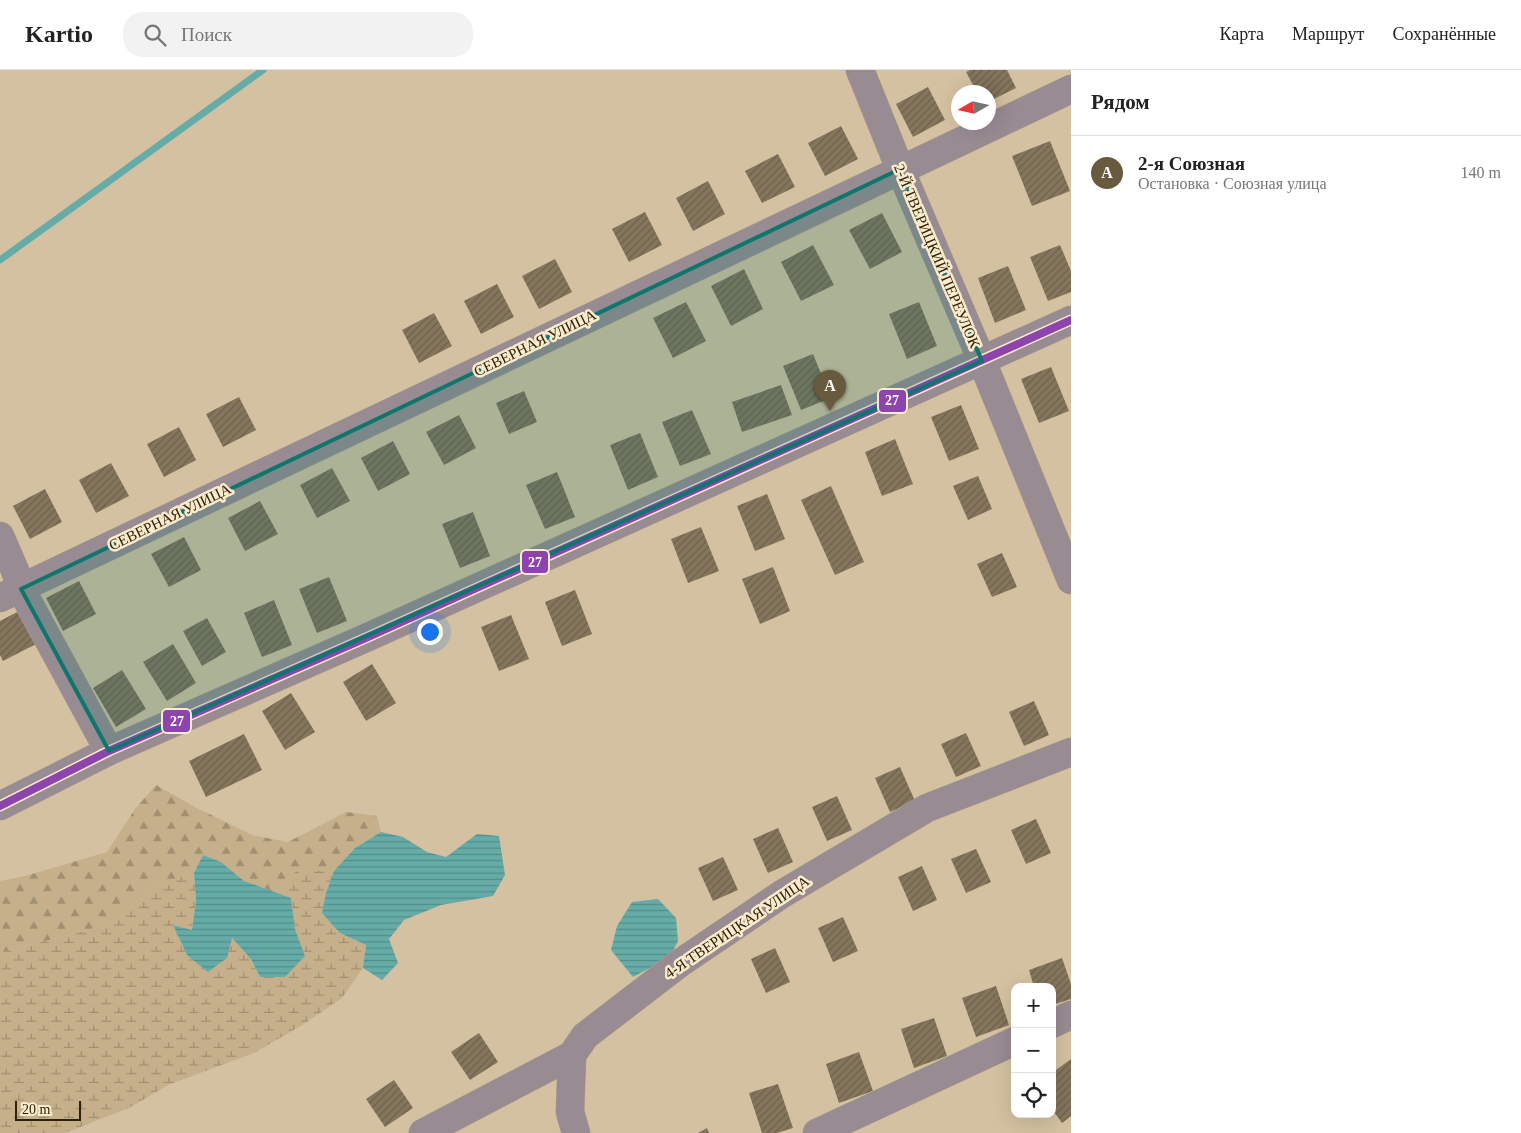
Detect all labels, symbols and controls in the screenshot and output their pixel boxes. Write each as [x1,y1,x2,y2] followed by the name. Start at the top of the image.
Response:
[123,12,473,57] search box
[25,21,93,47] text: Kartio
[141,21,169,49] icon: search
[181,24,232,45] text: Поиск
[1219,24,1264,44] text: Карта
[1292,24,1364,44] text: Маршрут
[1392,24,1496,44] text: Сохранённые
[951,85,996,130] north arrow
[1091,90,1150,114] text: Рядом
[1138,153,1245,174] text: 2-я Союзная
[891,162,983,351] street label: 2-Й ТВЕРИЦКИЙ ПЕРЕУЛОК
[1101,164,1113,181] text: A
[1461,164,1501,181] text: 140 m
[1138,175,1327,192] text: Остановка · Союзная улица
[471,306,599,379] street label: СЕВЕРНАЯ УЛИЦА
[814,370,846,411] pin: A
[878,389,907,413] line badge: 27
[885,393,899,408] text: 27
[106,480,234,553] street label: СЕВЕРНАЯ УЛИЦА
[521,550,549,574] line badge: 27
[528,555,542,570] text: 27
[417,619,443,645] your location
[162,709,191,733] line badge: 27
[170,714,184,729] text: 27
[662,873,812,981] street label: 4-Я ТВЕРИЦКАЯ УЛИЦА
[1011,983,1056,1118] map controls
[1011,983,1056,1028] button: +
[1011,1028,1056,1073] button: −
[1011,1073,1056,1118] button: locate
[15,1098,81,1121] scale bar
[22,1102,50,1117] text: 20 m

